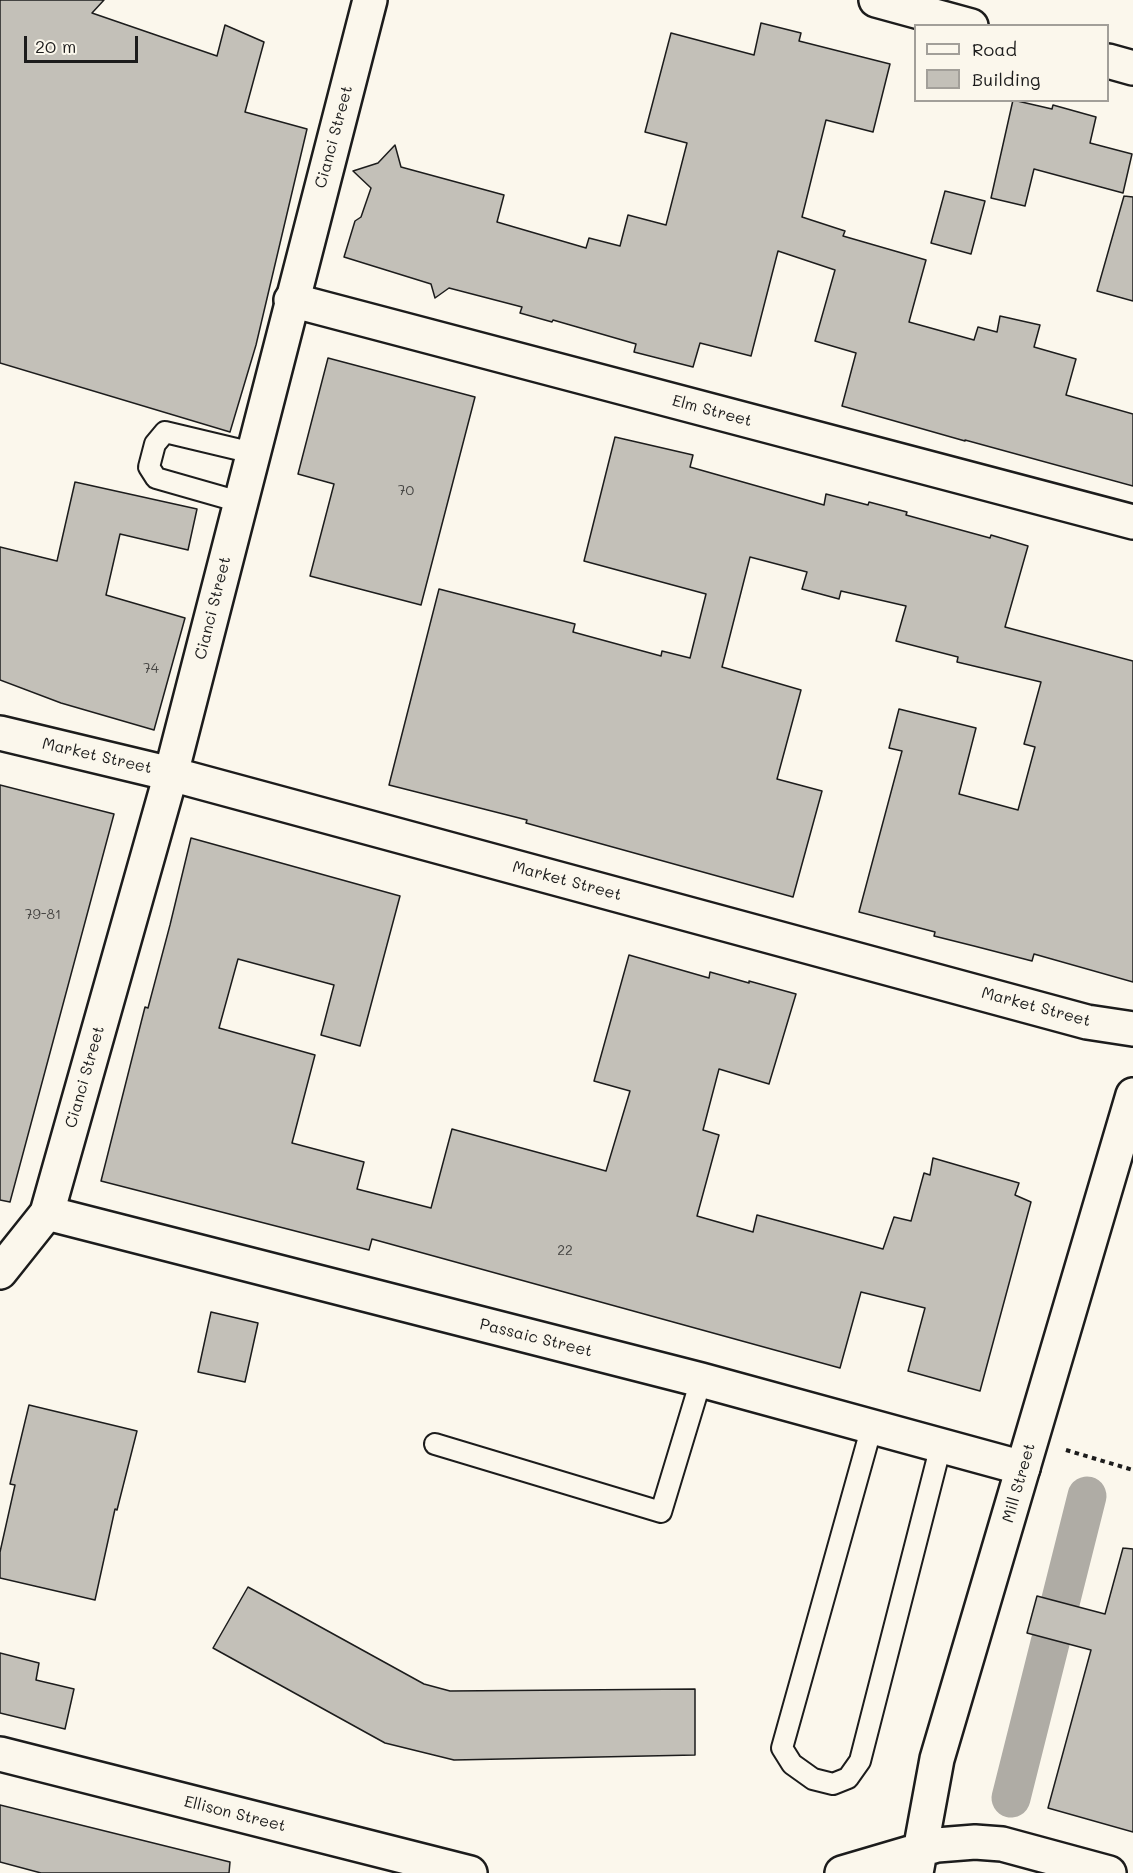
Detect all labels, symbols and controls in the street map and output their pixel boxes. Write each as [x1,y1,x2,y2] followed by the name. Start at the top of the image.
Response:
[27,24,141,62] scale bar
[914,24,1109,102] legend
[35,34,76,58] text: 20 m
[972,37,1017,61] text: Road
[972,67,1040,91] text: Building
[311,84,357,190] street label: Cianci Street
[670,391,754,431] street label: Elm Street
[398,483,414,499] house number: 70
[191,554,235,662] street label: Cianci Street
[143,661,159,677] house number: 74
[40,734,154,778] street label: Market Street
[510,857,624,905] street label: Market Street
[25,907,61,923] house number: 79-81
[979,983,1093,1031] street label: Market Street
[61,1024,109,1130] street label: Cianci Street
[557,1243,573,1259] house number: 22
[478,1315,594,1361] street label: Passaic Street
[999,1441,1039,1525] street label: Mill Street
[182,1792,288,1836] street label: Ellison Street

